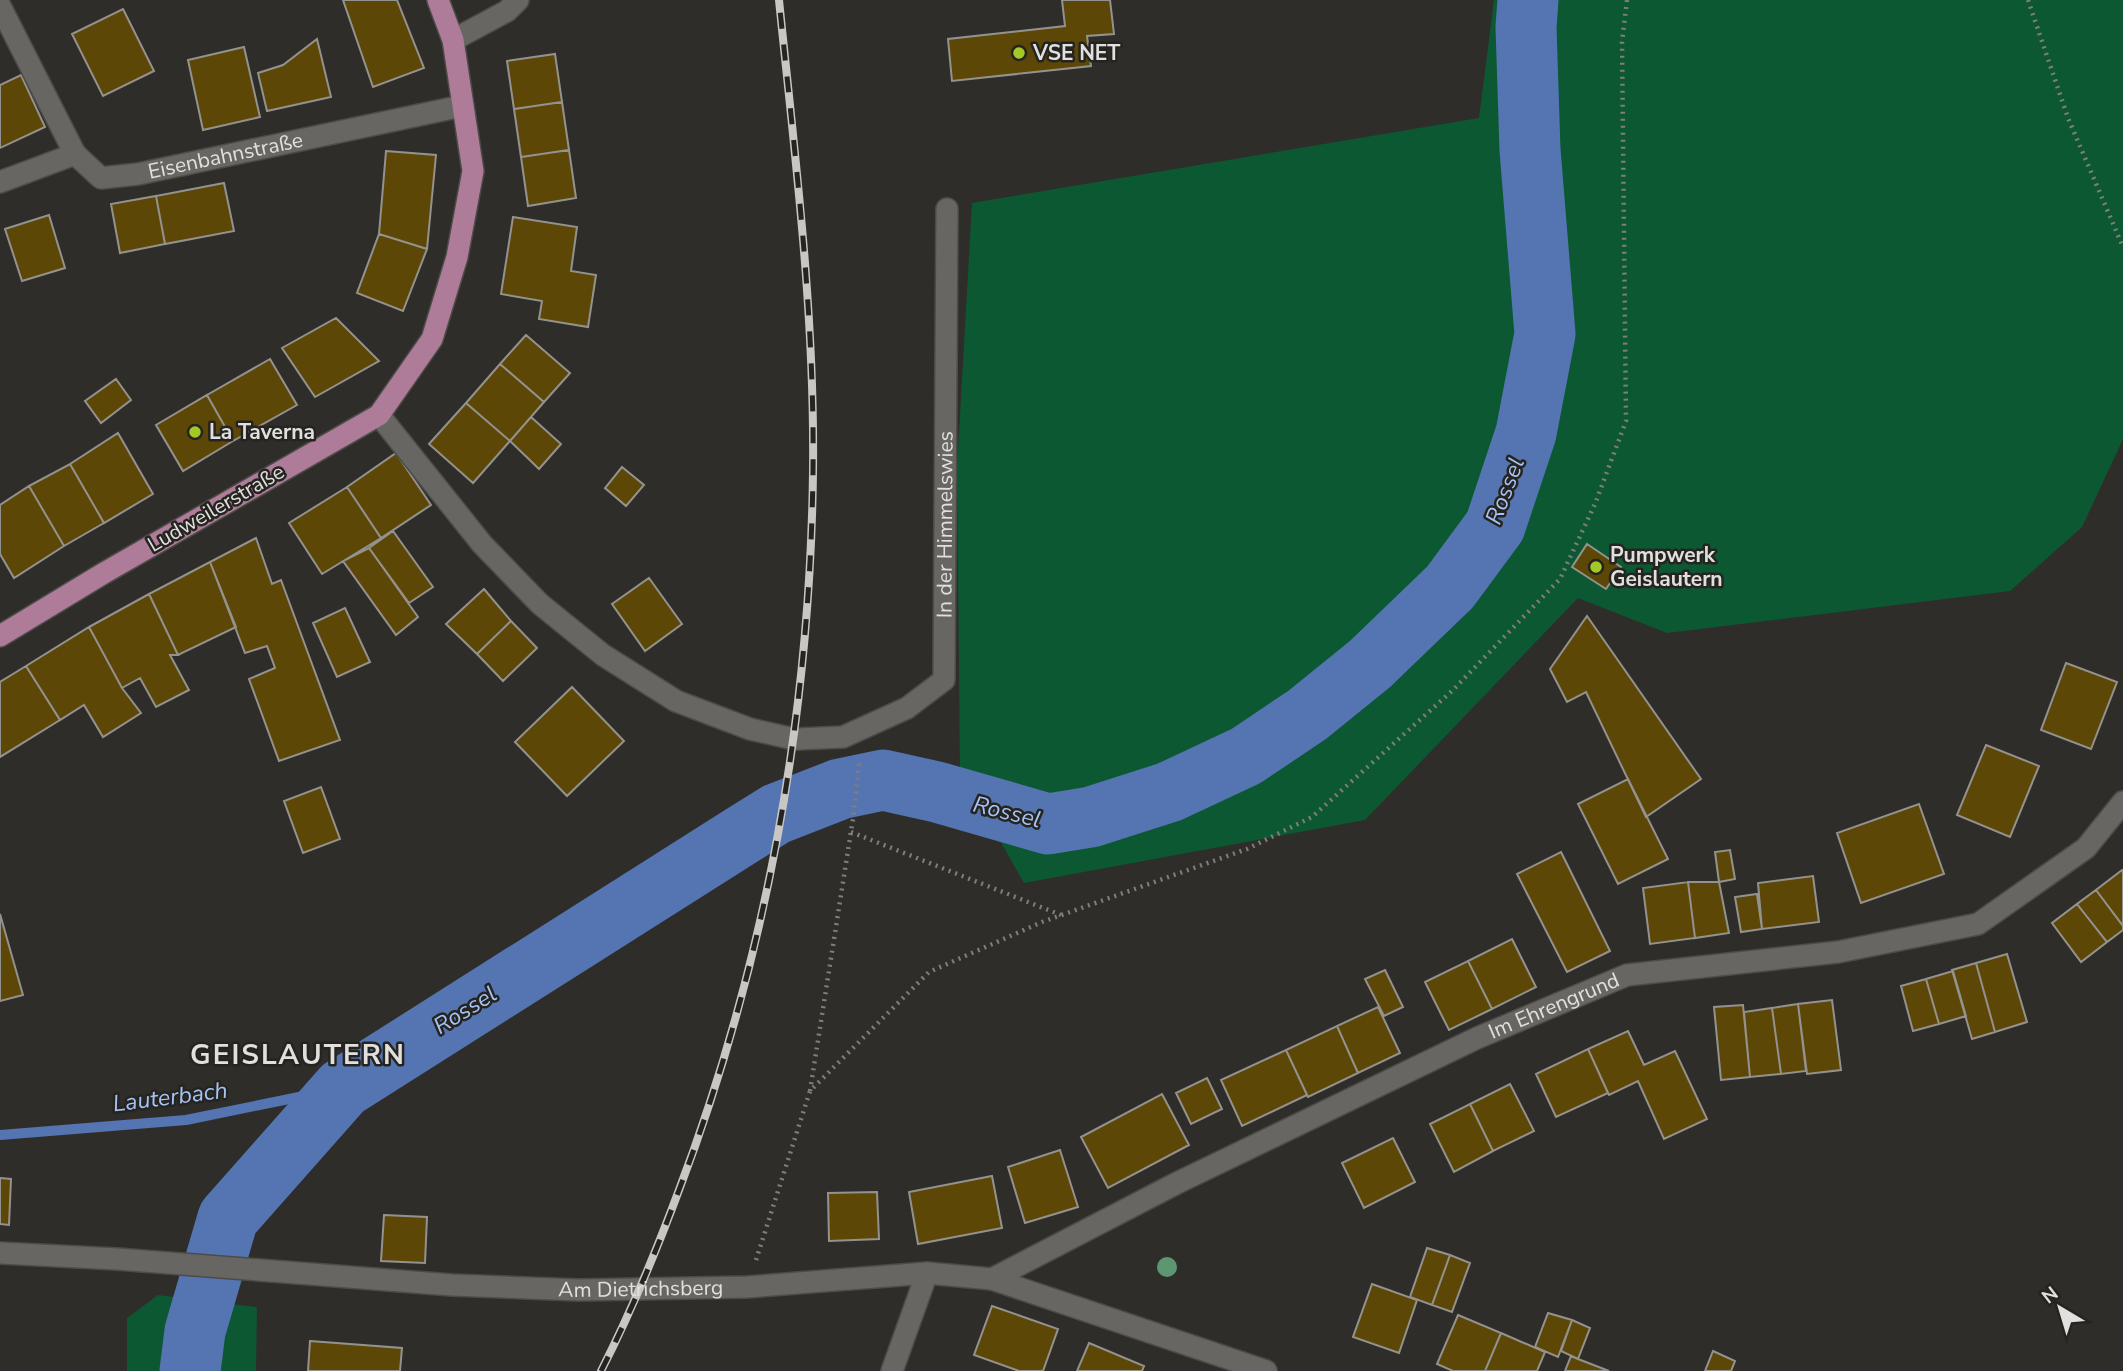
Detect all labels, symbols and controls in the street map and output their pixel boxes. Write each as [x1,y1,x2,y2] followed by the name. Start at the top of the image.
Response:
[1032,39,1120,67] place label: VSE NET
[1011,45,1027,61] marker: VSE NET
[145,126,305,186] street label: Eisenbahnstraße
[209,418,315,446] place label: La Taverna
[187,424,203,440] marker: La Taverna
[930,431,960,618] street label: In der Himmelswies
[1478,453,1532,529] water label: Rossel
[143,458,289,558] street label: Ludweilerstraße
[1610,541,1723,593] place label: Pumpwerk Geislautern
[1588,559,1604,575] marker: Pumpwerk Geislautern
[970,789,1044,835] water label: Rossel
[1484,966,1624,1046] street label: Im Ehrengrund
[427,979,503,1041] water label: Rossel
[190,1036,406,1074] district label: GEISLAUTERN
[111,1075,229,1119] water label: Lauterbach
[558,1273,723,1304] street label: Am Dietrichsberg
[2025,1273,2095,1343] north arrow
[2037,1281,2064,1310] text: N

